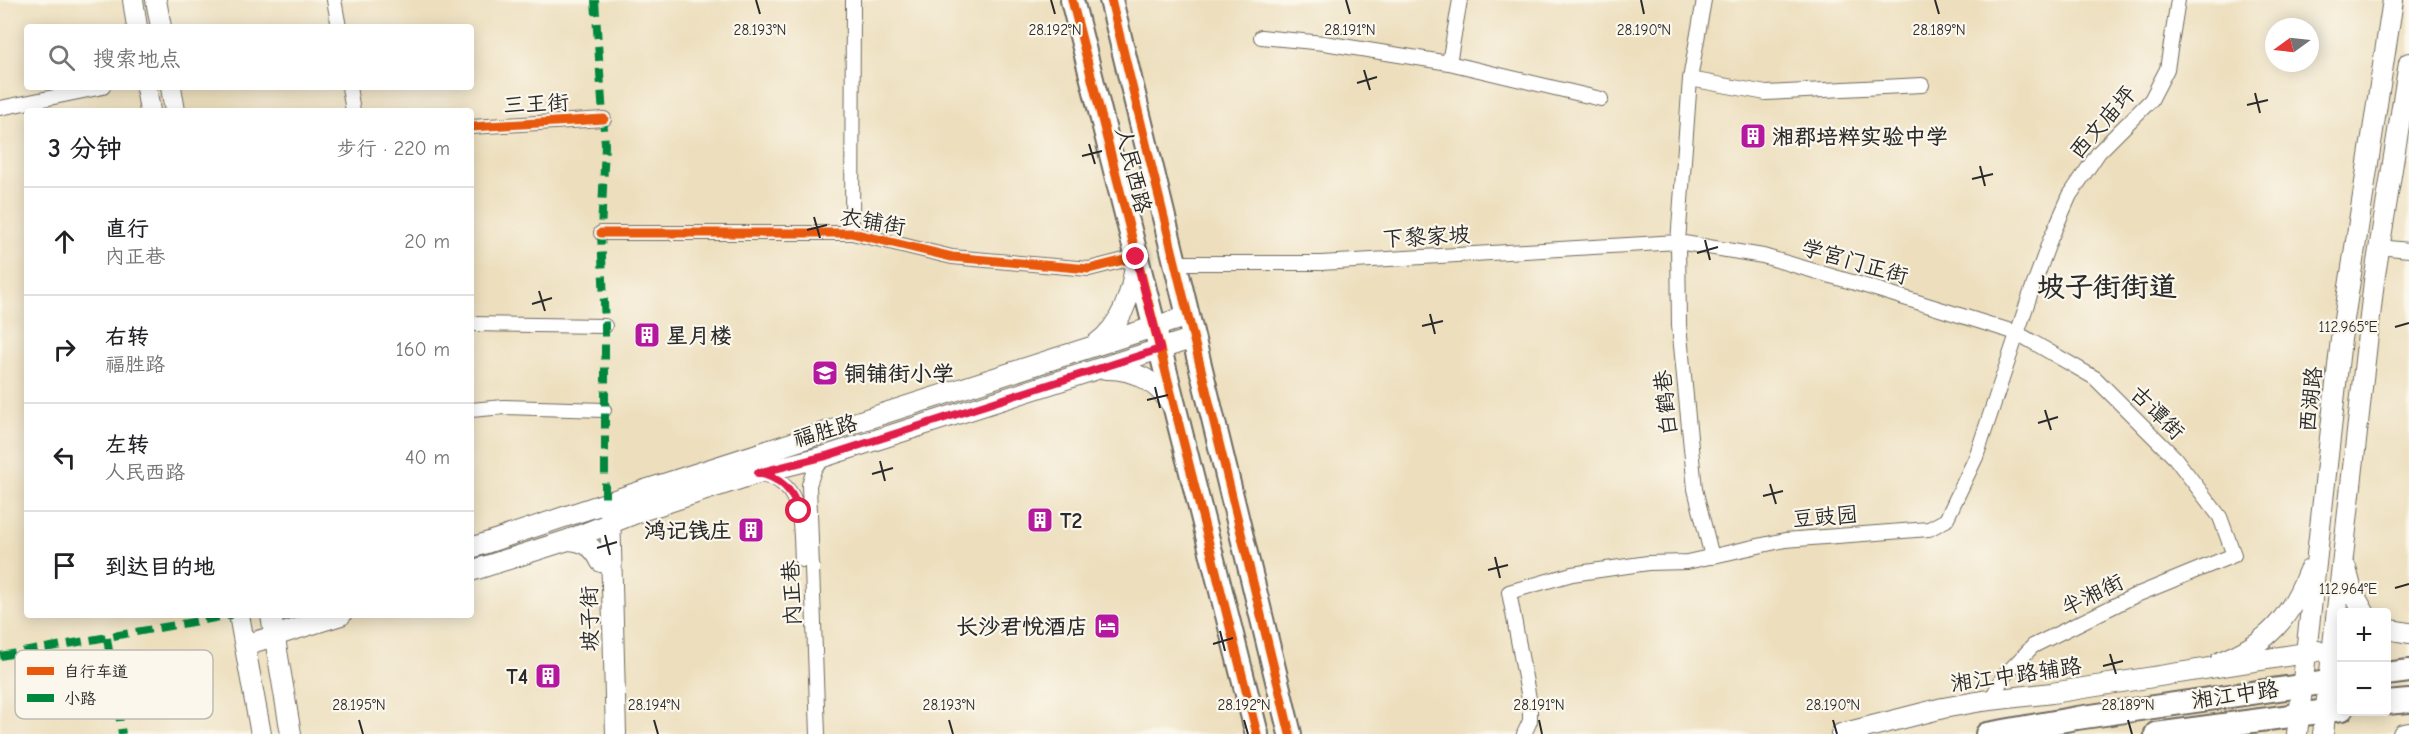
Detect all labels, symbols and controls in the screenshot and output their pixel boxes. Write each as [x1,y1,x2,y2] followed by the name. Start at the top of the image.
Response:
[2265,18,2319,72] north arrow
[734,21,786,39] text: 28.193°N
[1028,21,1082,39] text: 28.192°N
[1324,21,1376,39] text: 28.191°N
[1617,21,1671,39] text: 28.190°N
[1912,21,1966,39] text: 28.189°N
[24,24,474,90] search box
[45,41,78,74] icon: search
[93,46,181,72] text: 搜索地点
[2064,81,2141,164] street label: 西文庙坪
[502,89,570,119] street label: 三王街
[1738,121,1768,151] building icon: 湘郡培粹实验中学
[1110,124,1156,216] street label: 人民西路
[1772,124,1948,150] place label: 湘郡培粹实验中学
[48,134,122,164] text: 3 分钟
[337,137,450,160] text: 步行 · 220 m
[838,203,908,241] street label: 衣铺街
[105,216,149,242] text: 直行
[1381,222,1471,252] street label: 下黎家坡
[48,225,81,258] icon: ahead
[404,230,450,253] text: 20 m
[1798,234,1911,290] street label: 学宫门正街
[1122,243,1148,269] route end
[105,245,165,268] text: 内正巷
[2037,271,2177,303] district label: 坡子街街道
[2319,318,2378,336] text: 112.965°E
[632,320,662,350] building icon: 星月楼
[666,323,732,349] place label: 星月楼
[105,324,149,350] text: 右转
[48,333,81,366] icon: right
[396,338,450,361] text: 160 m
[105,353,165,376] text: 福胜路
[810,358,840,388] school or university icon: 铜铺街小学
[844,361,954,387] place label: 铜铺街小学
[2295,365,2327,433] street label: 西湖路
[1650,369,1682,437] street label: 白鹤巷
[2125,380,2190,445] street label: 古谭街
[790,409,861,453] street label: 福胜路
[105,432,149,458] text: 左转
[48,441,81,474] icon: left
[405,446,450,469] text: 40 m
[105,461,185,484] text: 人民西路
[785,497,811,523] route start
[1791,502,1859,532] street label: 豆豉园
[1025,505,1055,535] building icon: T2
[1060,508,1083,534] place label: T2
[736,515,766,545] building icon: 鸿记钱庄
[644,518,732,544] place label: 鸿记钱庄
[48,549,81,582] icon: arrive
[105,554,215,580] text: 到达目的地
[778,560,806,626] street label: 内正巷
[2057,569,2128,621] street label: 半湘街
[2319,580,2377,598] text: 112.964°E
[576,586,604,652] street label: 坡子街
[2337,608,2391,716] map controls
[2337,608,2391,662] button: +
[1092,611,1122,641] hotel icon: 长沙君悦酒店
[956,614,1088,640] place label: 长沙君悦酒店
[15,650,213,719] legend
[1949,653,2083,697] street label: 湘江中路辅路
[533,661,563,691] building icon: T4
[2337,662,2391,716] button: −
[64,663,128,681] text: 自行车道
[506,664,528,690] place label: T4
[2190,676,2281,714] street label: 湘江中路
[64,690,96,708] text: 小路
[332,696,386,714] text: 28.195°N
[628,696,680,714] text: 28.194°N
[923,696,975,714] text: 28.193°N
[1217,696,1271,714] text: 28.192°N
[1513,696,1565,714] text: 28.191°N
[1806,696,1860,714] text: 28.190°N
[2101,696,2155,714] text: 28.189°N

